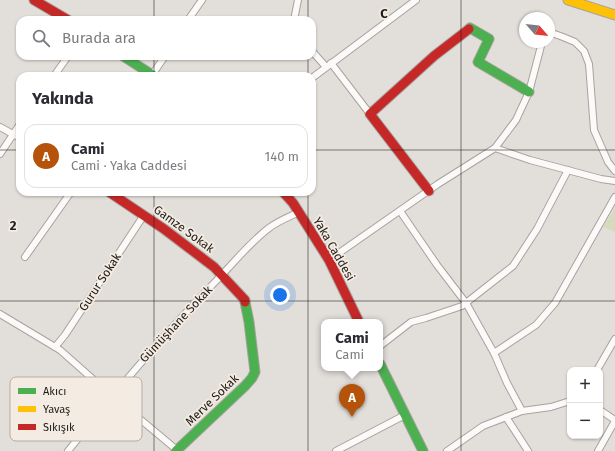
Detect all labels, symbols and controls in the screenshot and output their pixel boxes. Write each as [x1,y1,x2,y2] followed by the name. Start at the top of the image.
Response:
[380,6,388,21] text: C
[519,12,555,48] north arrow
[16,16,316,60] search box
[30,27,52,49] icon: search
[62,29,136,47] text: Burada ara
[32,88,93,109] text: Yakında
[71,140,105,158] text: Cami
[42,149,50,164] text: A
[265,149,299,164] text: 140 m
[71,158,187,173] text: Cami · Yaka Caddesi
[151,202,218,256] street label: Gamze Sokak
[310,215,358,283] street label: Yaka Caddesi
[10,218,17,233] text: 2
[76,250,124,314] street label: Gurur Sokak
[137,282,216,365] street label: Gümüşhane Sokak
[270,285,290,305] your location
[321,319,383,371] popup
[335,329,369,347] text: Cami
[335,347,364,362] text: Cami
[567,367,603,439] map controls
[567,367,603,403] button: +
[183,371,242,429] street label: Merve Sokak
[10,377,142,441] legend
[339,384,365,417] pin: A
[43,385,66,398] text: Akıcı
[43,403,70,416] text: Yavaş
[567,403,603,439] button: −
[43,421,75,434] text: Sıkışık

